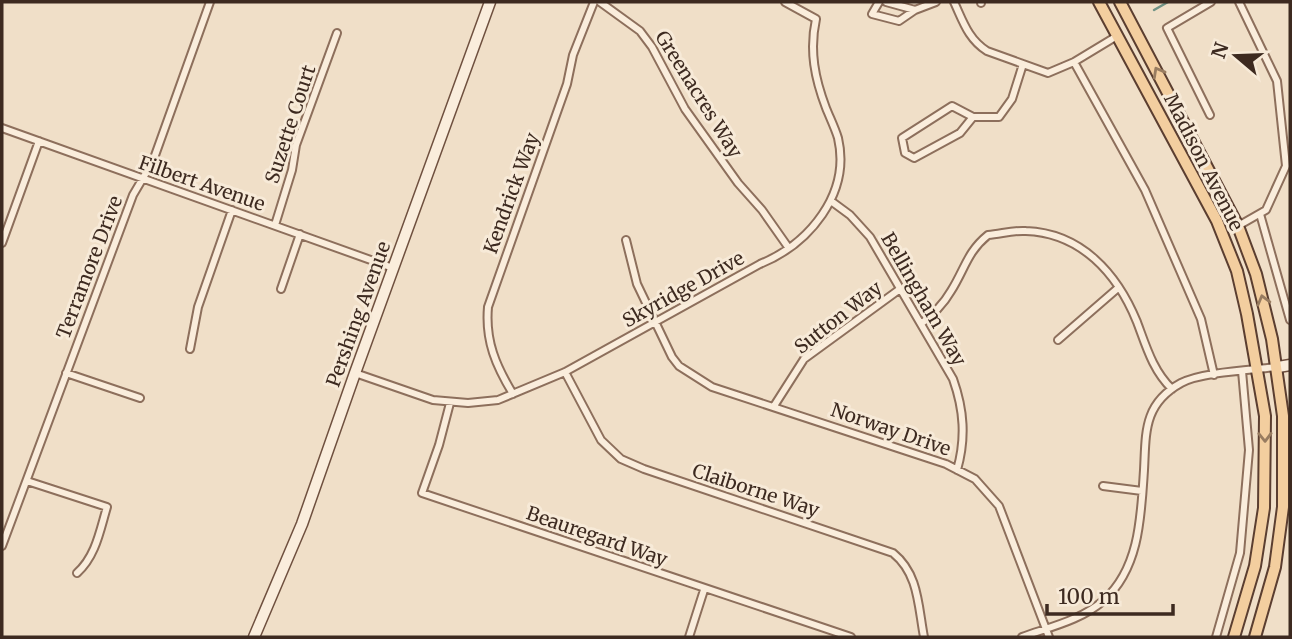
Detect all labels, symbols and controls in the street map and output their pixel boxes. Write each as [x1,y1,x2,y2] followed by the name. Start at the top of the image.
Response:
[1201,21,1271,91] north arrow
[650,26,748,162] street label: Greenacres Way
[1206,39,1234,61] text: N
[260,61,321,186] street label: Suzette Court
[1153,67,1166,79] one-way arrow
[1159,89,1249,235] street label: Madison Avenue
[478,129,544,257] street label: Kendrick Way
[136,150,268,216] street label: Filbert Avenue
[51,192,127,342] street label: Terramore Drive
[876,228,972,370] street label: Bellingham Way
[321,238,395,390] street label: Pershing Avenue
[618,246,748,332] street label: Skyridge Drive
[789,275,887,359] street label: Sutton Way
[1257,294,1271,306] one-way arrow
[828,397,954,461] street label: Norway Drive
[1257,432,1273,443] one-way arrow
[690,458,822,522] street label: Claiborne Way
[523,501,671,571] street label: Beauregard Way
[1047,572,1173,616] scale bar
[1058,583,1120,610] text: 100 m

